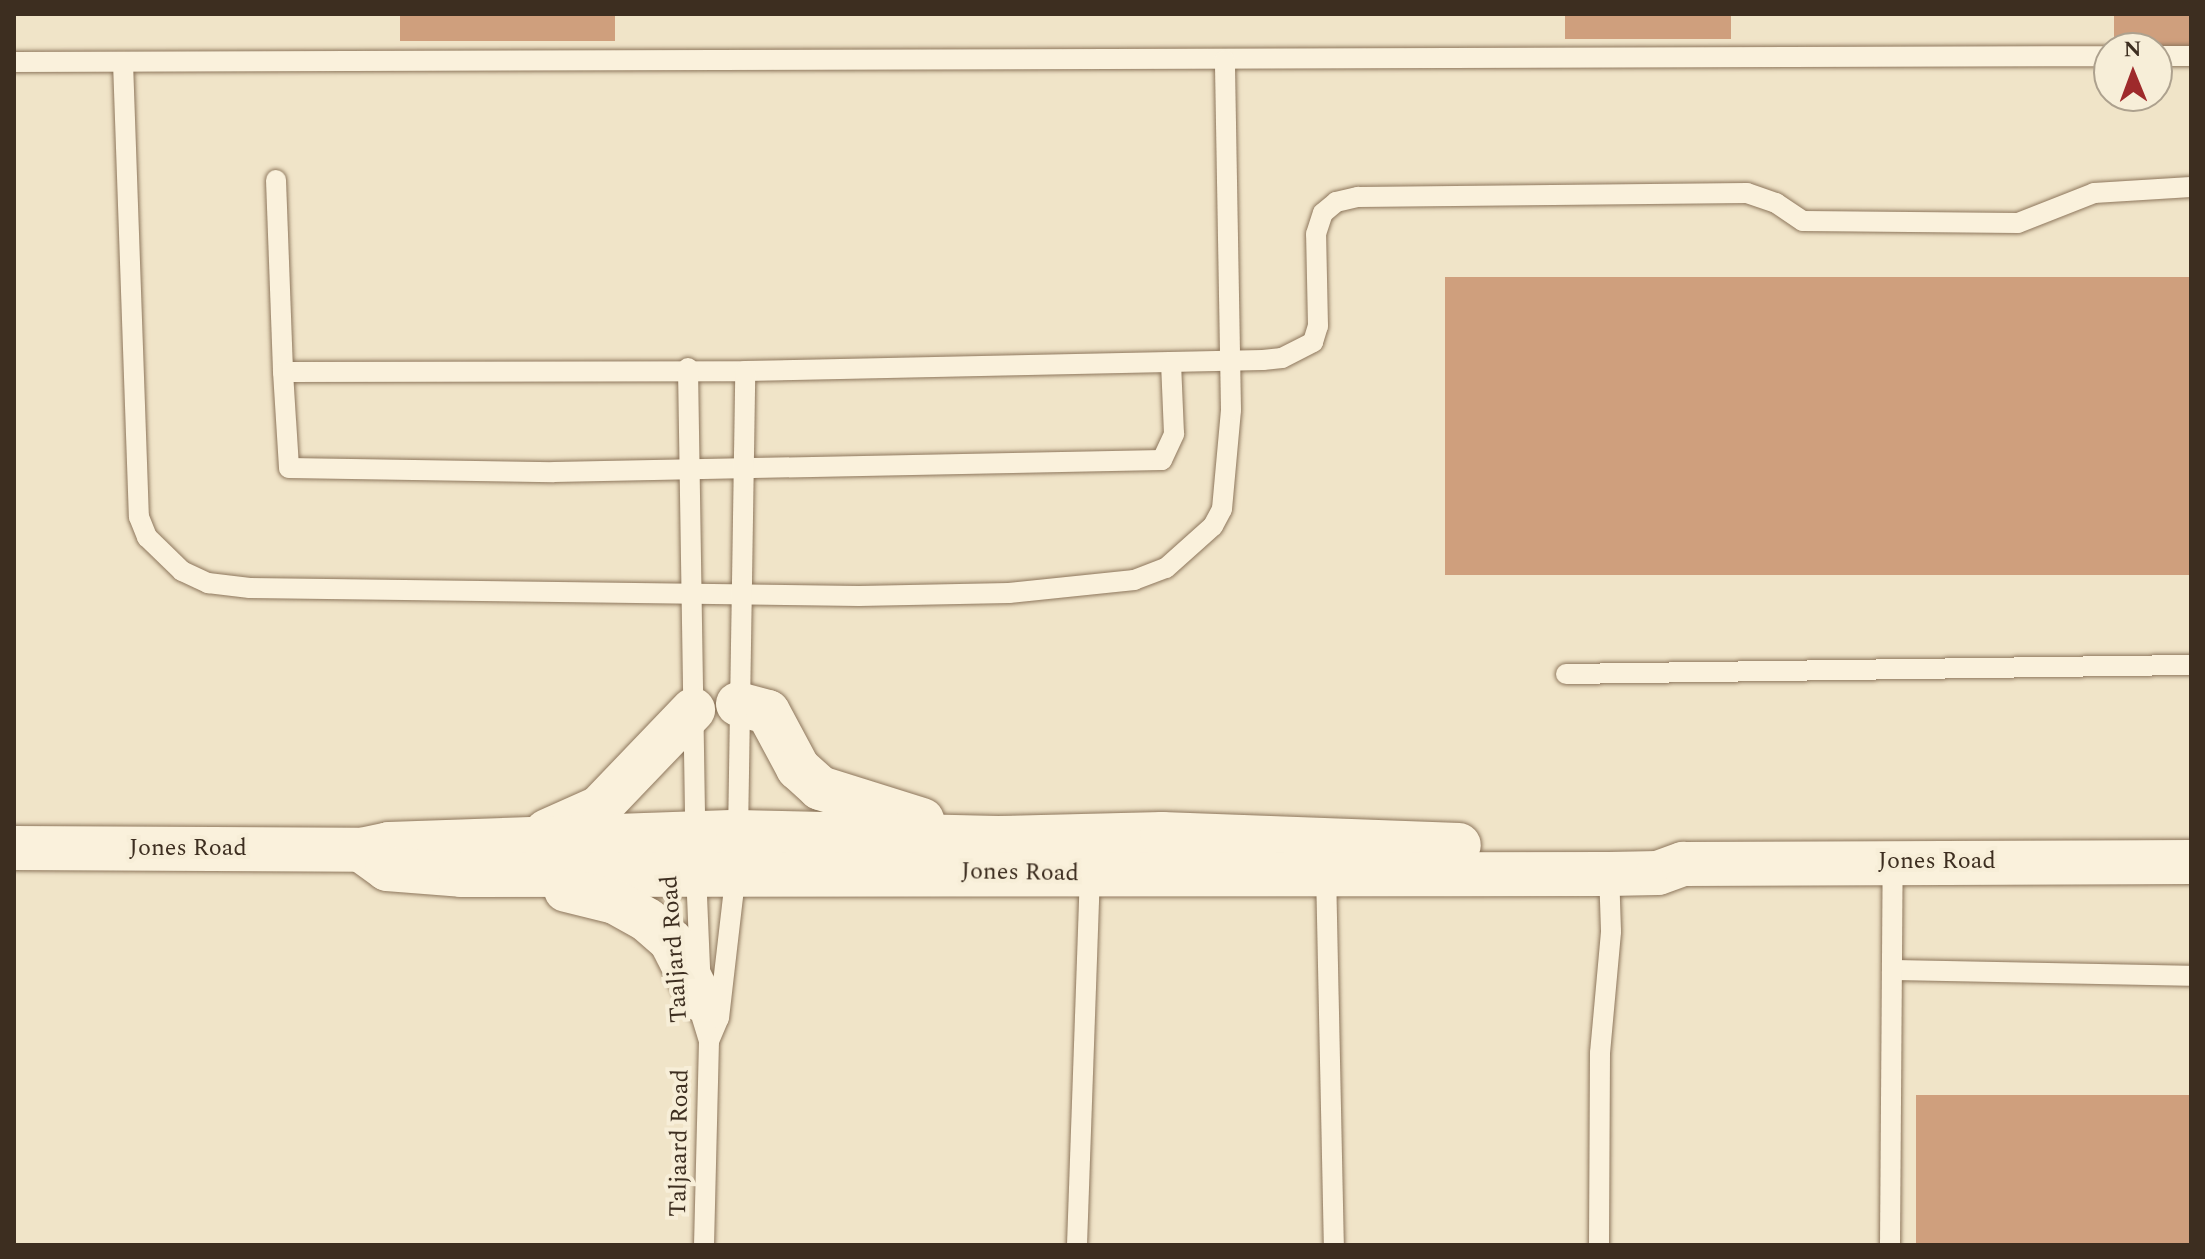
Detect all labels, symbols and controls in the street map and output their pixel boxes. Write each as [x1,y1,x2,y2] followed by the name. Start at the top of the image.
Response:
[2093,32,2173,112] north arrow
[2123,33,2142,66] text: N
[129,835,247,863] street label: Jones Road
[1878,848,1996,876] street label: Jones Road
[961,858,1079,888] street label: Jones Road
[655,874,695,1024] street label: Taaljard Road
[664,1069,696,1217] street label: Taljaard Road

